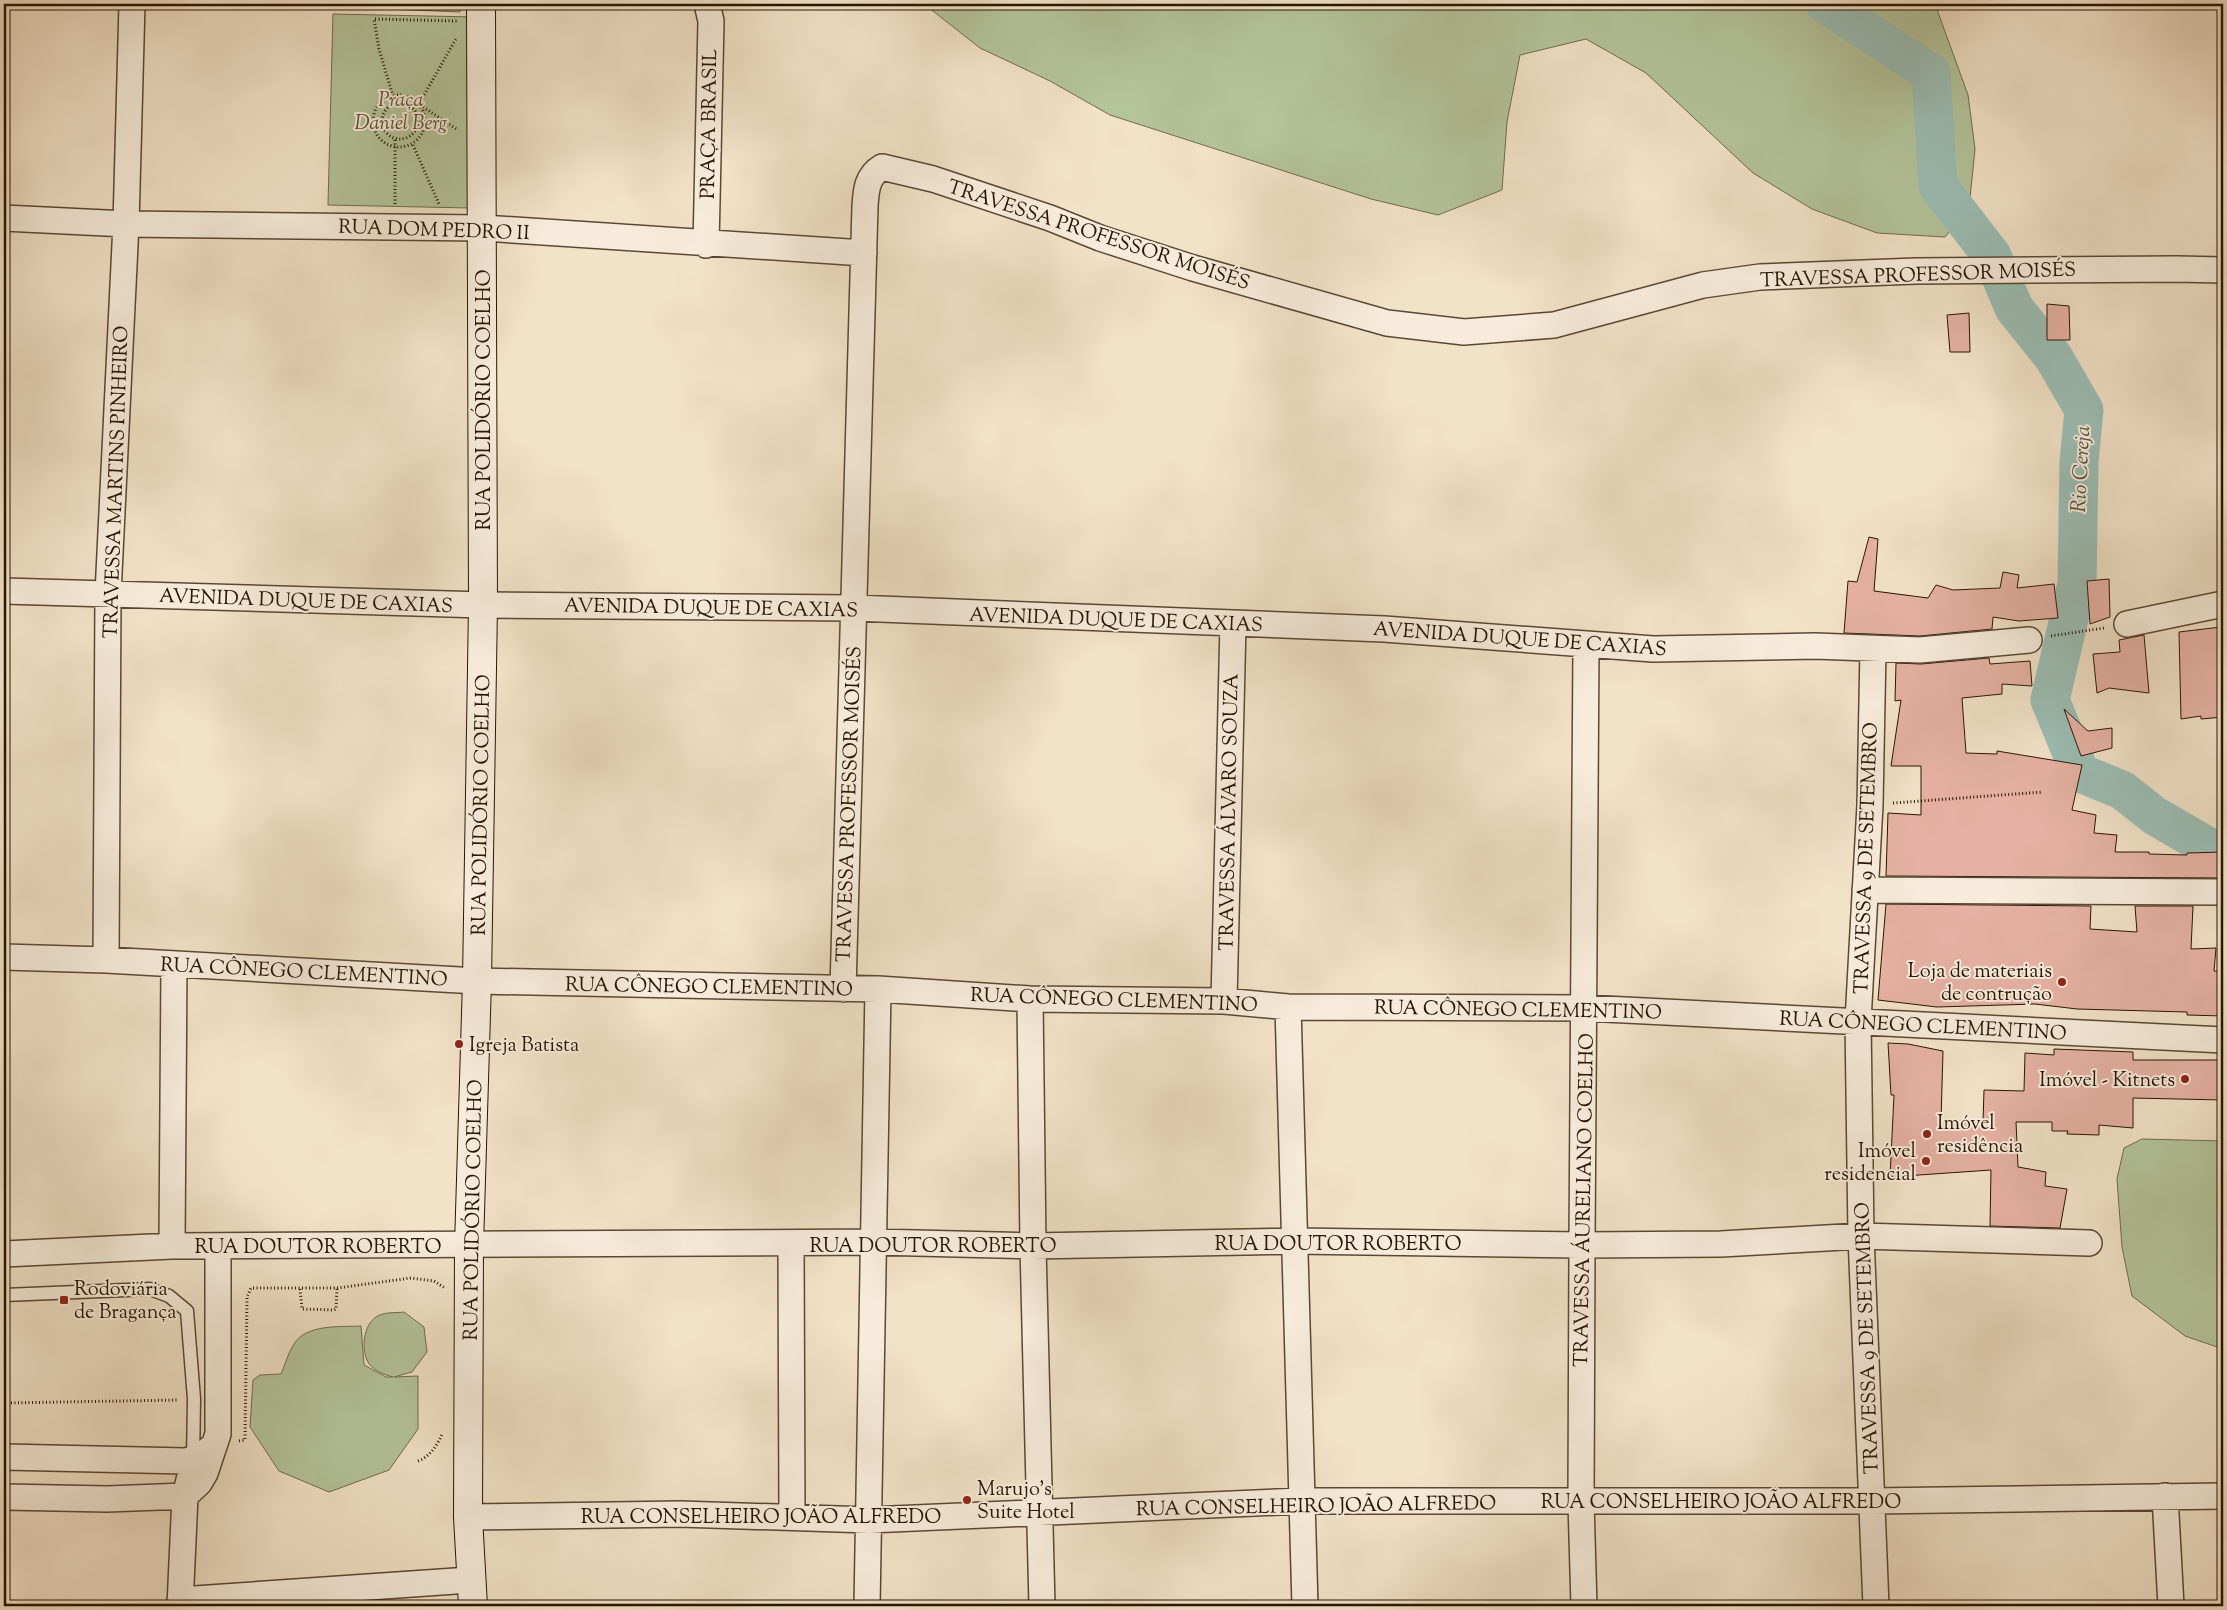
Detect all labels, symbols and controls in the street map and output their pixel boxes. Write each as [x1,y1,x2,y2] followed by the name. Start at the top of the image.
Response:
[695,49,726,199] street label: PRAÇA BRASIL
[355,87,448,139] park label: Praça Daniel Berg
[943,173,1253,299] street label: TRAVESSA PROFESSOR MOISÉS
[338,214,531,249] street label: RUA DOM PEDRO II
[1760,255,2077,297] street label: TRAVESSA PROFESSOR MOISÉS
[470,269,500,531] street label: RUA POLIDÓRIO COELHO
[98,325,137,639] street label: TRAVESSA MARTINS PINHEIRO
[2065,425,2099,513] water label: Rio Cereja
[158,583,453,622] street label: AVENIDA DUQUE DE CAXIAS
[564,592,858,627] street label: AVENIDA DUQUE DE CAXIAS
[968,602,1263,641] street label: AVENIDA DUQUE DE CAXIAS
[1372,616,1668,665] street label: AVENIDA DUQUE DE CAXIAS
[829,646,871,963] street label: TRAVESSA PROFESSOR MOISÉS
[1213,673,1247,951] street label: TRAVESSA ÁLVARO SOUZA
[465,674,499,936] street label: RUA POLIDÓRIO COELHO
[1848,722,1887,994] street label: TRAVESSA 9 DE SETEMBRO
[159,950,448,996] street label: RUA CÔNEGO CLEMENTINO
[1908,958,2052,1010] place label: Loja de materiais de contrução
[565,970,853,1006] street label: RUA CÔNEGO CLEMENTINO
[2056,976,2068,988] marker: Loja de materiais de contrução
[970,981,1258,1021] street label: RUA CÔNEGO CLEMENTINO
[1374,993,1662,1029] street label: RUA CÔNEGO CLEMENTINO
[1778,1004,2067,1050] street label: RUA CÔNEGO CLEMENTINO
[469,1032,579,1061] place label: Igreja Batista
[1567,1033,1603,1367] street label: TRAVESSA ÁURELIANO COELHO
[453,1038,465,1050] marker: Igreja Batista
[2039,1067,2175,1096] place label: Imóvel - Kitnets
[2179,1073,2191,1085] marker: Imóvel - Kitnets
[457,1079,491,1341] street label: RUA POLIDÓRIO COELHO
[1937,1110,2023,1162] place label: Imóvel residência
[1921,1128,1933,1140] marker: Imóvel residência
[1824,1138,1916,1190] place label: Imóvel residencial
[1920,1155,1932,1167] marker: Imóvel residencial
[1849,1202,1888,1474] street label: TRAVESSA 9 DE SETEMBRO
[1215,1231,1462,1260] street label: RUA DOUTOR ROBERTO
[810,1233,1057,1262] street label: RUA DOUTOR ROBERTO
[195,1234,442,1263] street label: RUA DOUTOR ROBERTO
[74,1276,177,1328] place label: Rodoviária de Bragança
[58,1294,70,1306] marker: Rodoviária de Bragança
[977,1476,1075,1528] place label: Marujo's Suite Hotel
[1541,1489,1901,1518] street label: RUA CONSELHEIRO JOÃO ALFREDO
[1136,1490,1497,1525] street label: RUA CONSELHEIRO JOÃO ALFREDO
[961,1494,973,1506] marker: Marujo's Suite Hotel
[581,1504,941,1533] street label: RUA CONSELHEIRO JOÃO ALFREDO

